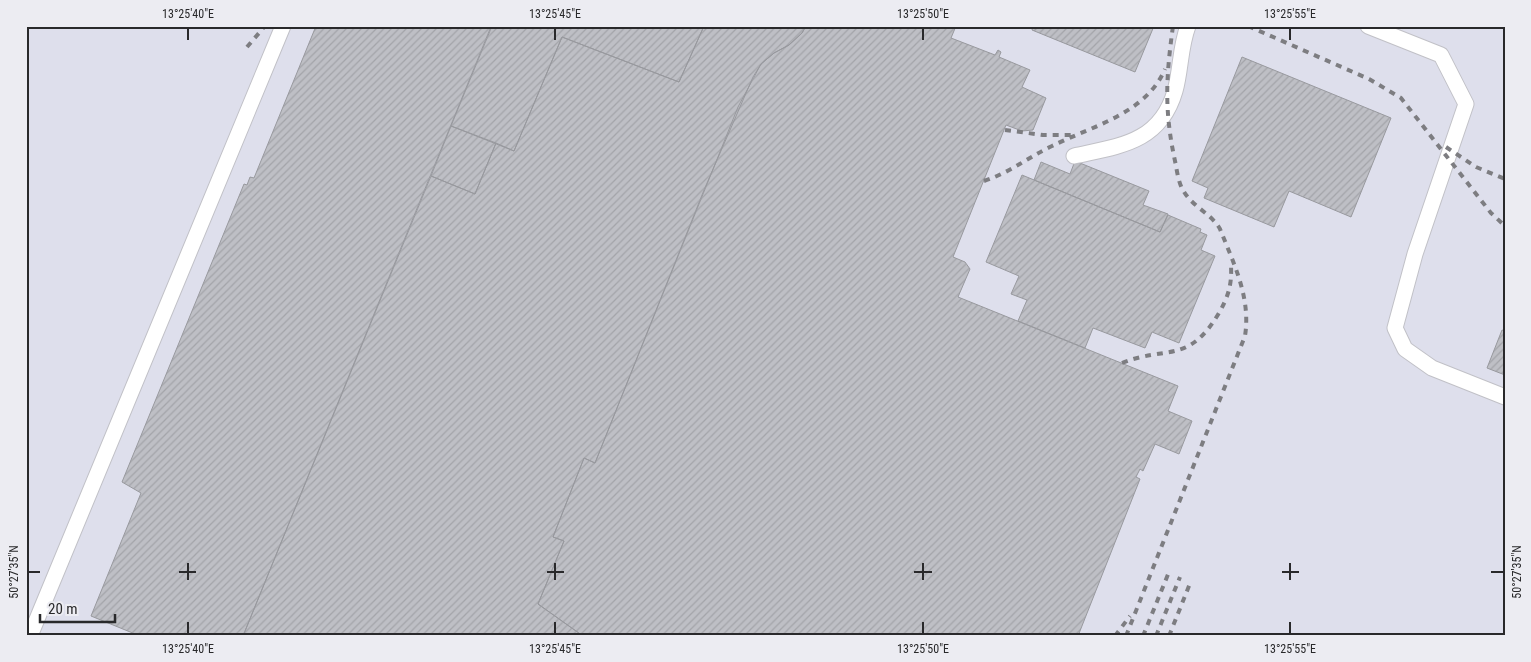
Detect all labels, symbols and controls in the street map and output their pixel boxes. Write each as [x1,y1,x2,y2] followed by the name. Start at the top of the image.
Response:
[162,7,214,21] text: 13°25'40"E
[529,7,581,21] text: 13°25'45"E
[897,7,949,21] text: 13°25'50"E
[1264,7,1316,21] text: 13°25'55"E
[7,545,21,599] text: 50°27'35"N
[1510,545,1524,599] text: 50°27'35"N
[40,592,115,624] scale bar
[48,600,78,618] text: 20 m
[162,642,214,656] text: 13°25'40"E
[529,642,581,656] text: 13°25'45"E
[897,642,949,656] text: 13°25'50"E
[1264,642,1316,656] text: 13°25'55"E

